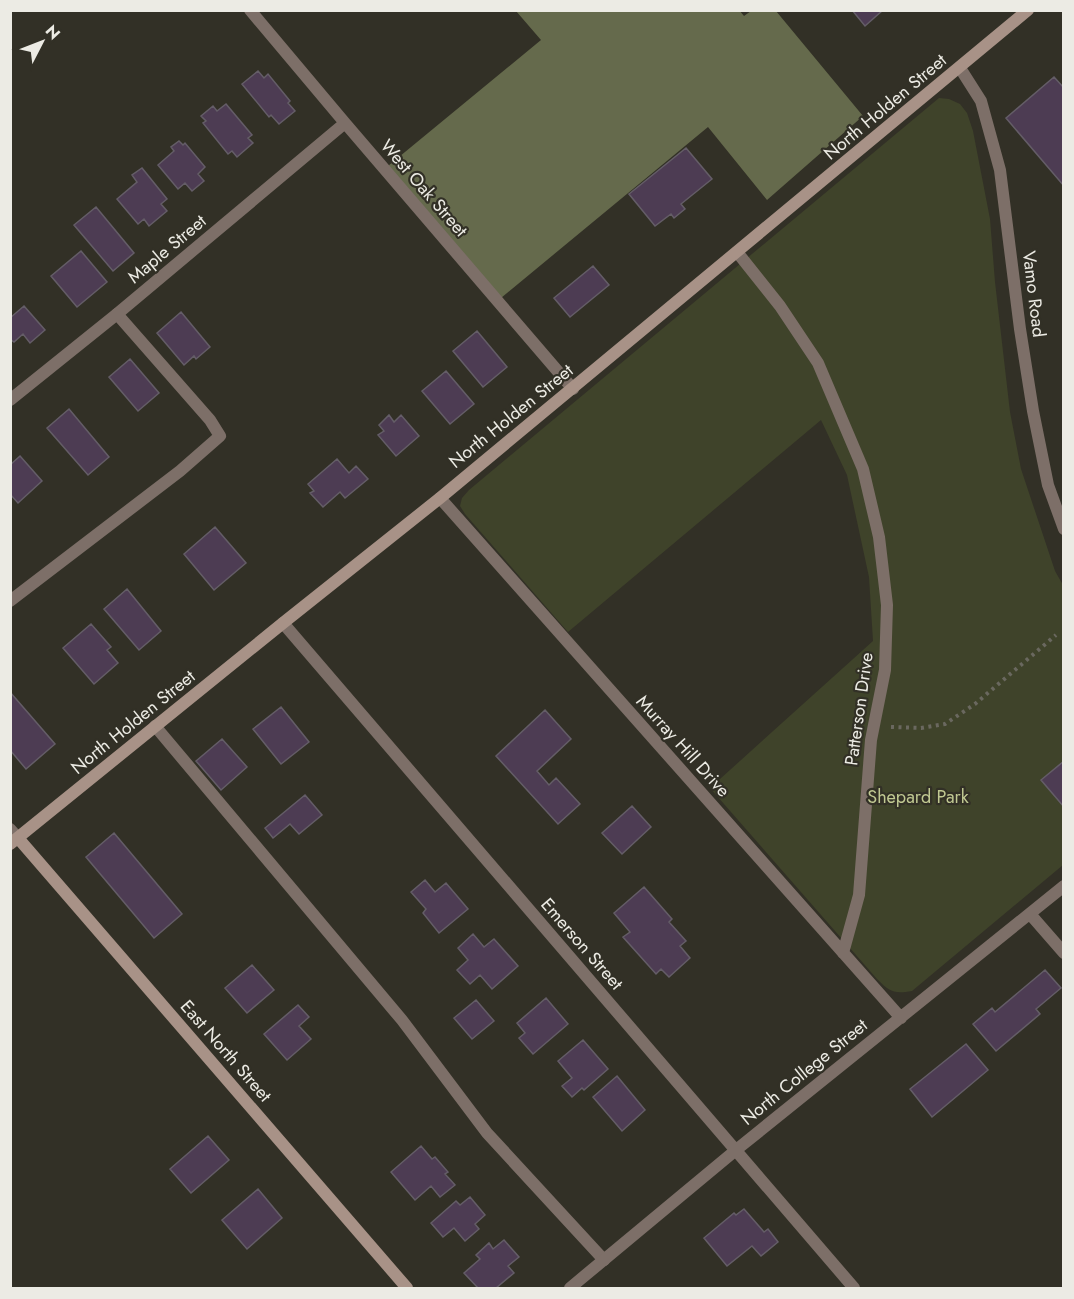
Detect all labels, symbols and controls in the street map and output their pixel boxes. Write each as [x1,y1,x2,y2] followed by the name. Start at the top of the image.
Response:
[12,12,72,72] north arrow
[40,20,66,45] text: N
[818,47,953,166] street label: North Holden Street
[374,134,474,243] street label: West Oak Street
[122,208,212,290] street label: Maple Street
[1016,249,1052,339] street label: Vamo Road
[443,357,579,474] street label: North Holden Street
[838,651,880,767] street label: Patterson Drive
[65,663,201,780] street label: North Holden Street
[630,689,736,803] street label: Murray Hill Drive
[867,784,969,810] park label: Shepard Park
[535,892,630,996] street label: Emerson Street
[174,994,278,1108] street label: East North Street
[735,1012,874,1131] street label: North College Street

